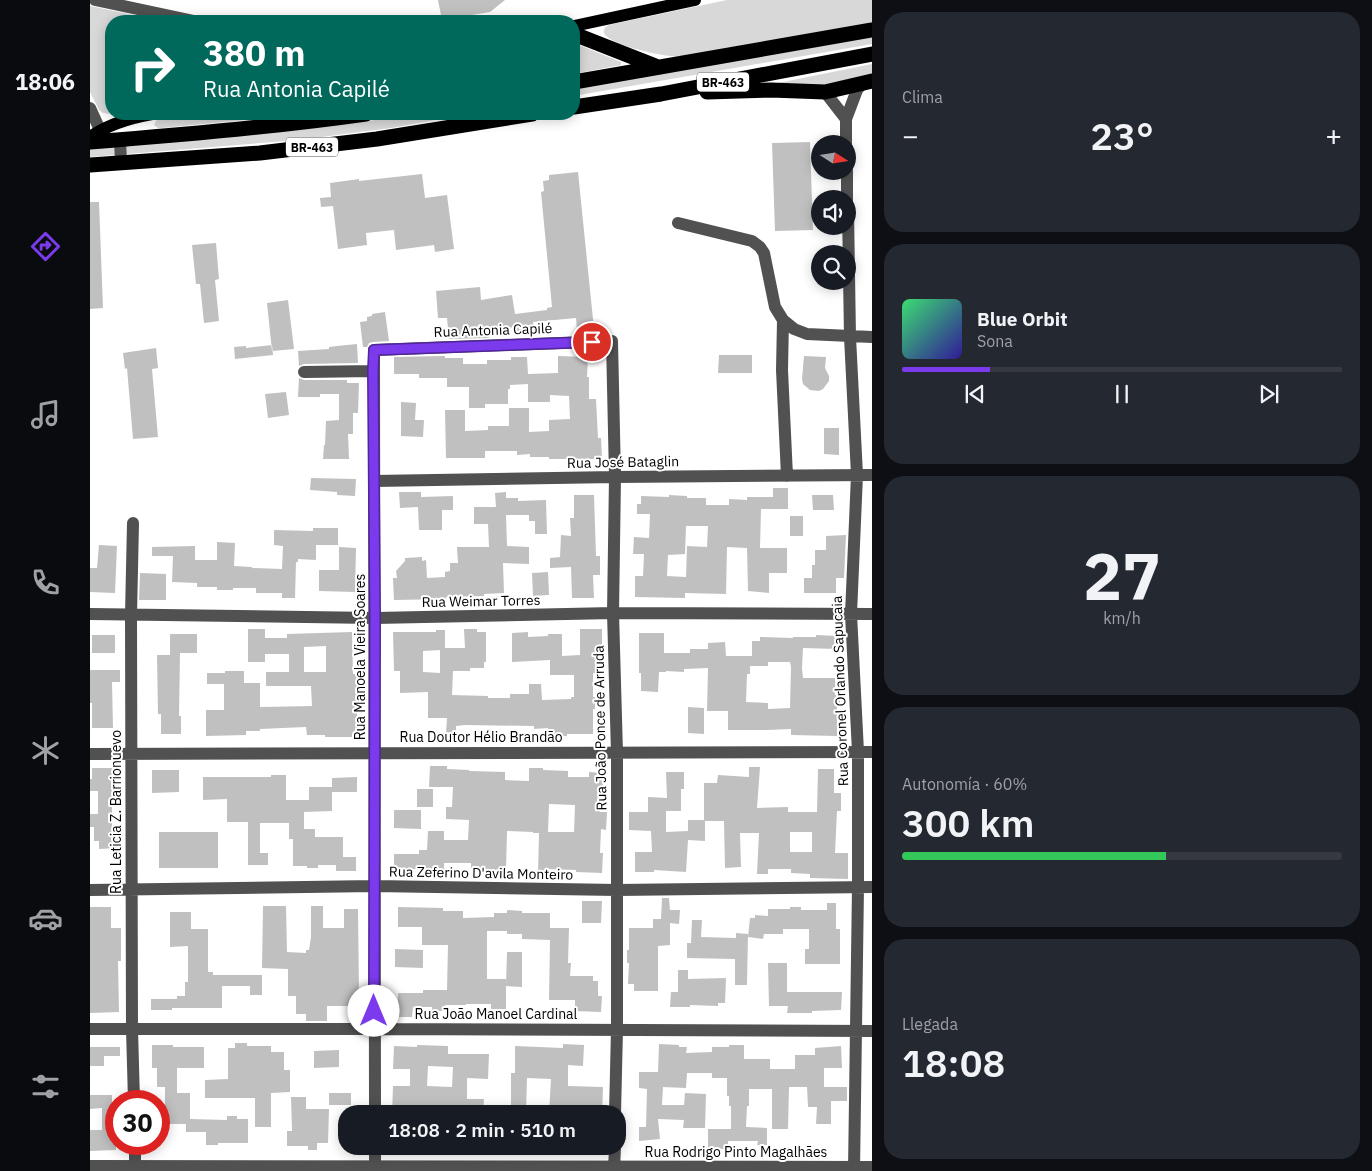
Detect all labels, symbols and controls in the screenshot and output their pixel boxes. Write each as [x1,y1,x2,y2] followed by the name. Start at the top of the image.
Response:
[203,30,306,76] text: 380 m
[120,35,185,100] icon: right
[15,67,75,96] text: 18:06
[697,72,749,91] road number: BR-463
[203,74,390,103] text: Rua Antonia Capilé
[902,87,943,107] text: Clima
[1090,111,1154,160] text: 23°
[902,117,919,154] text: −
[1325,117,1342,154] text: +
[811,135,856,180] north arrow
[811,135,856,290] map controls
[286,138,338,156] road number: BR-463
[811,190,856,235] button: sound
[28,229,63,264] icon: directions
[811,245,856,290] button: search
[977,307,1067,331] text: Blue Orbit
[433,319,553,341] street label: Rua Antonia Capilé
[571,321,613,363] pin
[578,328,606,356] icon: arrive
[977,331,1013,351] text: Sona
[961,380,989,408] icon: previous
[1108,380,1136,408] icon: pause
[1255,380,1283,408] icon: next
[28,397,63,432] icon: music
[567,452,679,472] street label: Rua José Bataglin
[1083,533,1161,618] text: 27
[28,565,63,600] icon: phone
[351,573,369,740] street label: Rua Manoela Vieira Soares
[421,591,541,611] street label: Rua Weimar Torres
[828,595,852,787] street label: Rua Coronel Orlando Sapucaia
[1103,608,1141,628] text: km/h
[590,645,610,811] street label: Rua João Ponce de Arruda
[399,728,563,746] street label: Rua Doutor Hélio Brandão
[107,730,125,894] street label: Rua Leticia Z. Barrionuevo
[28,733,63,768] icon: climate
[902,774,1027,794] text: Autonomía · 60%
[902,798,1034,847] text: 300 km
[389,862,574,884] street label: Rua Zeferino D'avila Monteiro
[28,901,63,936] icon: car
[347,984,399,1036] position arrow
[415,1005,578,1023] street label: Rua João Manoel Cardinal
[902,1014,958,1034] text: Llegada
[902,1038,1005,1087] text: 18:08
[28,1069,63,1104] icon: filters
[105,1090,170,1155] speed limit sign: 30
[388,1118,576,1142] text: 18:08 · 2 min · 510 m
[645,1143,828,1161] street label: Rua Rodrigo Pinto Magalhães

